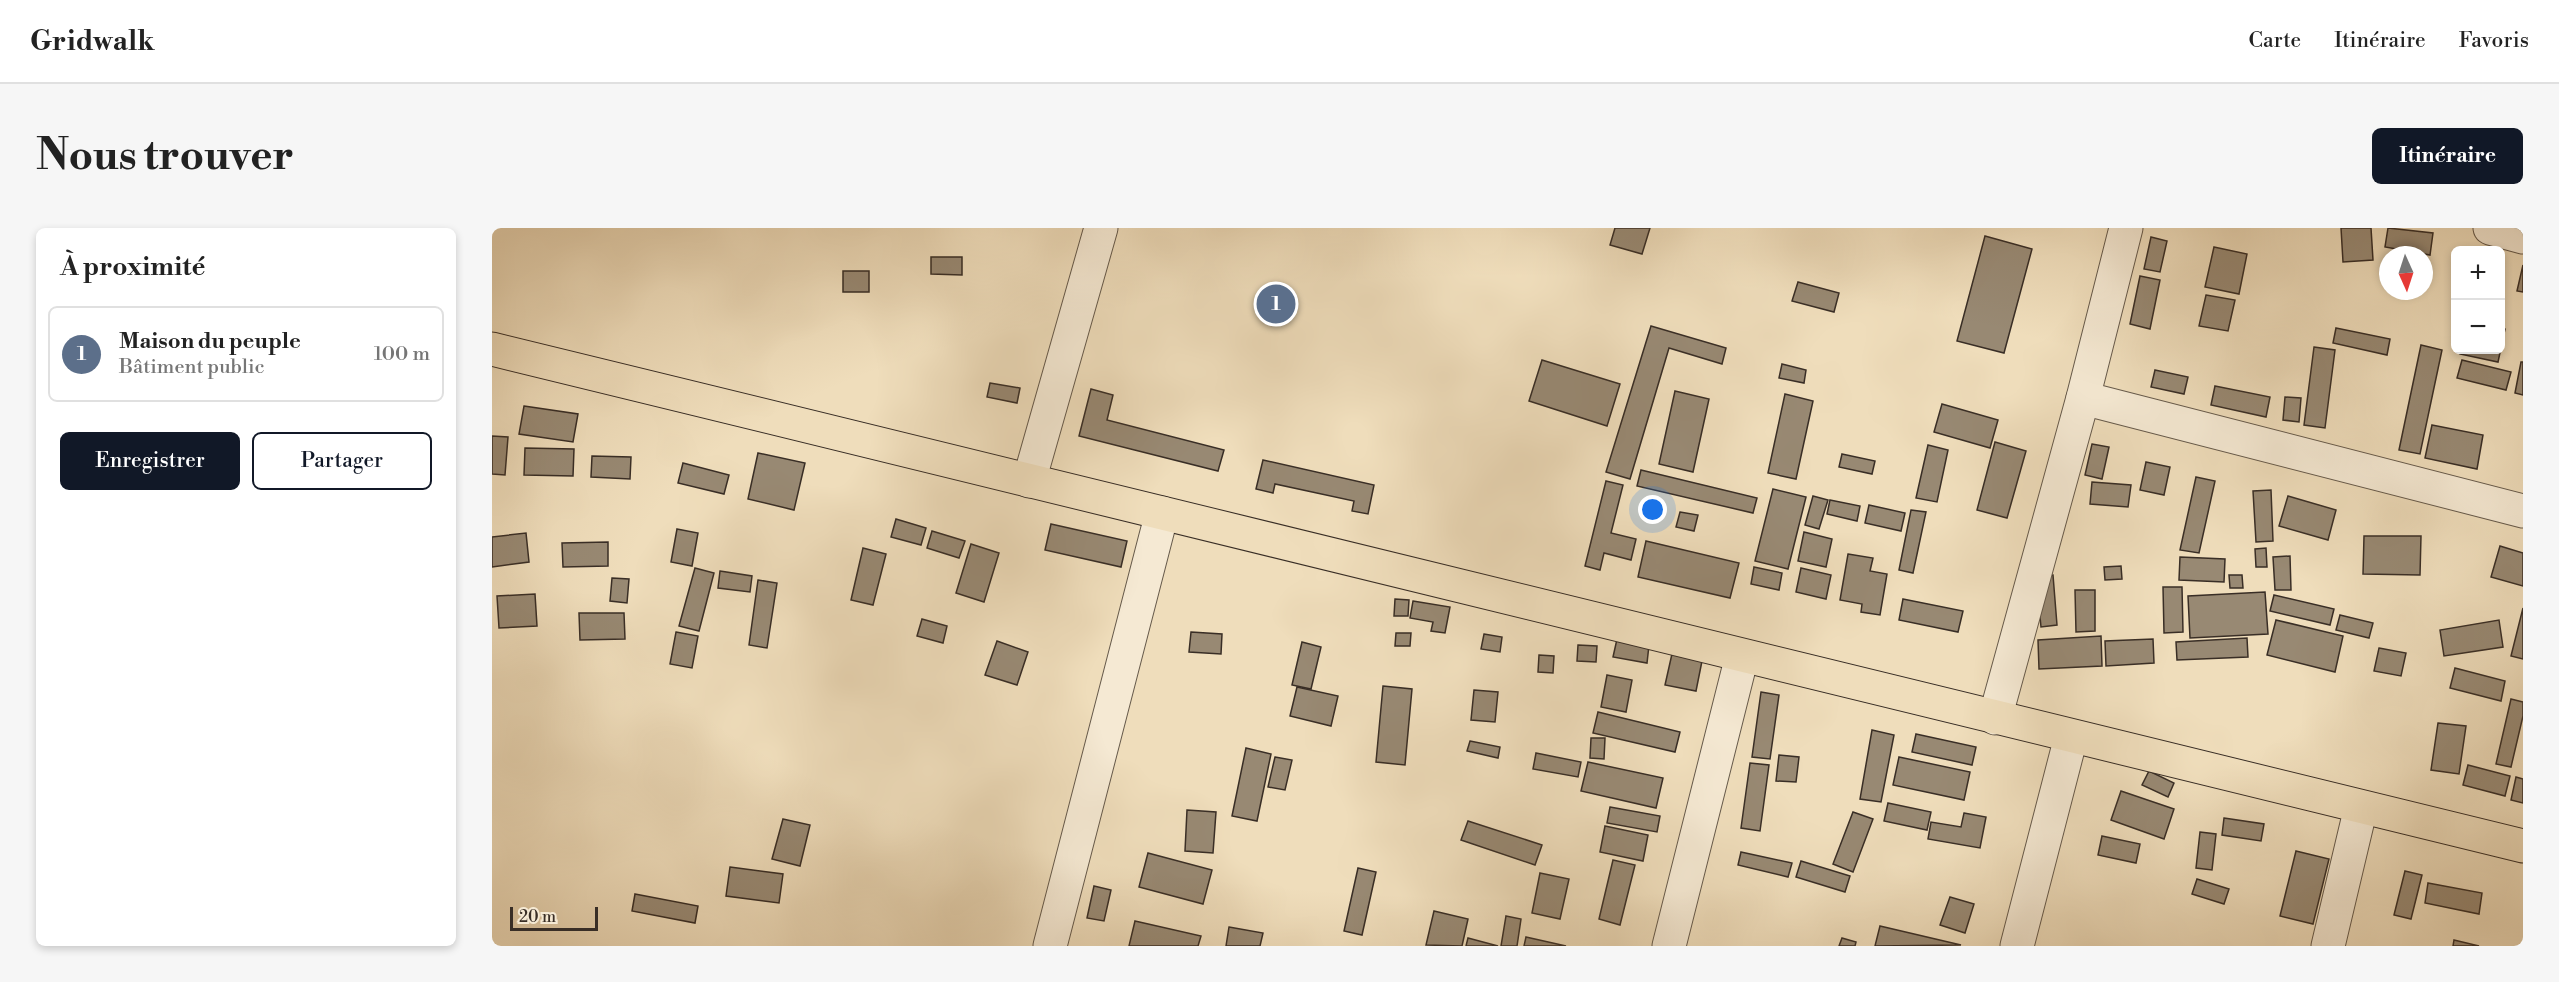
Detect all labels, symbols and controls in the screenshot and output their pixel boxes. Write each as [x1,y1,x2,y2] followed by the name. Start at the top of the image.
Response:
[30,24,154,59] text: Gridwalk
[2249,28,2301,54] text: Carte
[2334,28,2426,54] text: Itinéraire
[2459,28,2529,54] text: Favoris
[2372,128,2523,184] button: Itinéraire
[36,130,294,183] text: Nous trouver
[2379,246,2433,300] north arrow
[2451,246,2505,354] map controls
[2451,246,2505,300] button: +
[60,251,205,283] text: À proximité
[1256,282,1296,326] pin: 1
[2451,300,2505,354] button: −
[119,328,301,355] text: Maison du peuple
[77,342,86,367] text: 1
[374,342,430,367] text: 100 m
[119,355,265,380] text: Bâtiment public
[60,432,240,490] button: Enregistrer
[252,432,432,490] button: Partager
[1638,495,1667,524] your location
[510,904,598,932] scale bar
[519,907,556,927] text: 20 m

